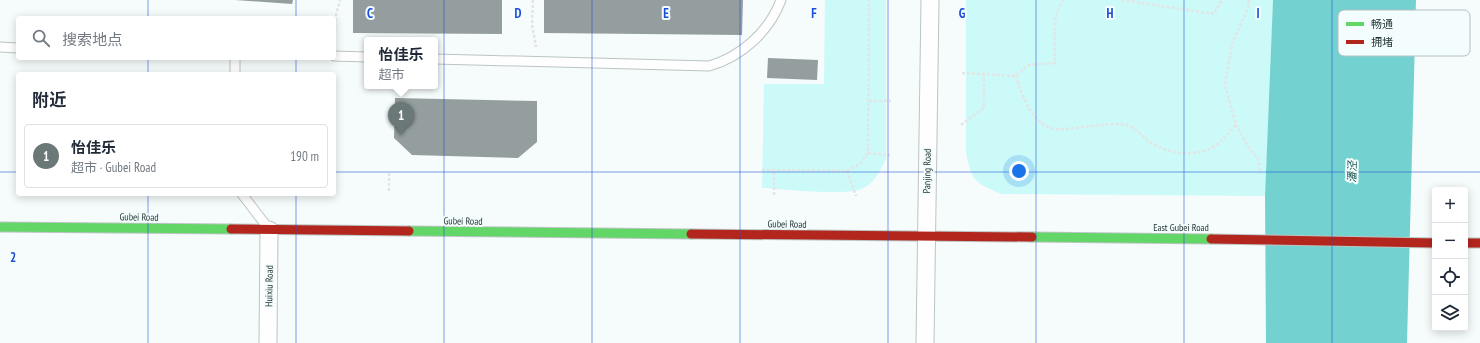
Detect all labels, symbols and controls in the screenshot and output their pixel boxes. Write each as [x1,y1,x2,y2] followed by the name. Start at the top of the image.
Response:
[367,5,373,22] text: C
[515,5,522,22] text: D
[663,5,669,22] text: E
[811,5,817,22] text: F
[959,5,966,22] text: G
[1107,5,1114,22] text: H
[1256,5,1260,22] text: I
[1338,10,1470,56] legend
[16,16,336,60] search box
[1371,17,1393,31] text: 畅通
[30,27,52,49] icon: search
[62,30,122,49] text: 搜索地点
[1371,35,1393,49] text: 拥堵
[364,37,438,89] popup
[378,45,424,64] text: 怡佳乐
[378,66,405,83] text: 超市
[32,89,66,111] text: 附近
[388,102,414,135] pin: 1
[71,138,116,157] text: 怡佳乐
[43,148,49,165] text: 1
[290,148,319,165] text: 190 m
[920,148,934,194] street label: Panjing Road
[71,159,156,176] text: 超市 · Gubei Road
[1345,160,1359,183] water label: 潘泾
[1009,161,1029,181] your location
[1432,187,1468,331] map controls
[1432,187,1468,223] button: +
[119,210,159,224] street label: Gubei Road
[443,214,483,228] street label: Gubei Road
[767,217,807,231] street label: Gubei Road
[1153,221,1209,234] street label: East Gubei Road
[1432,223,1468,259] button: −
[10,249,16,266] text: 2
[1432,259,1468,295] button: locate
[262,265,276,307] street label: Huixiu Road
[1432,295,1468,331] button: layers

